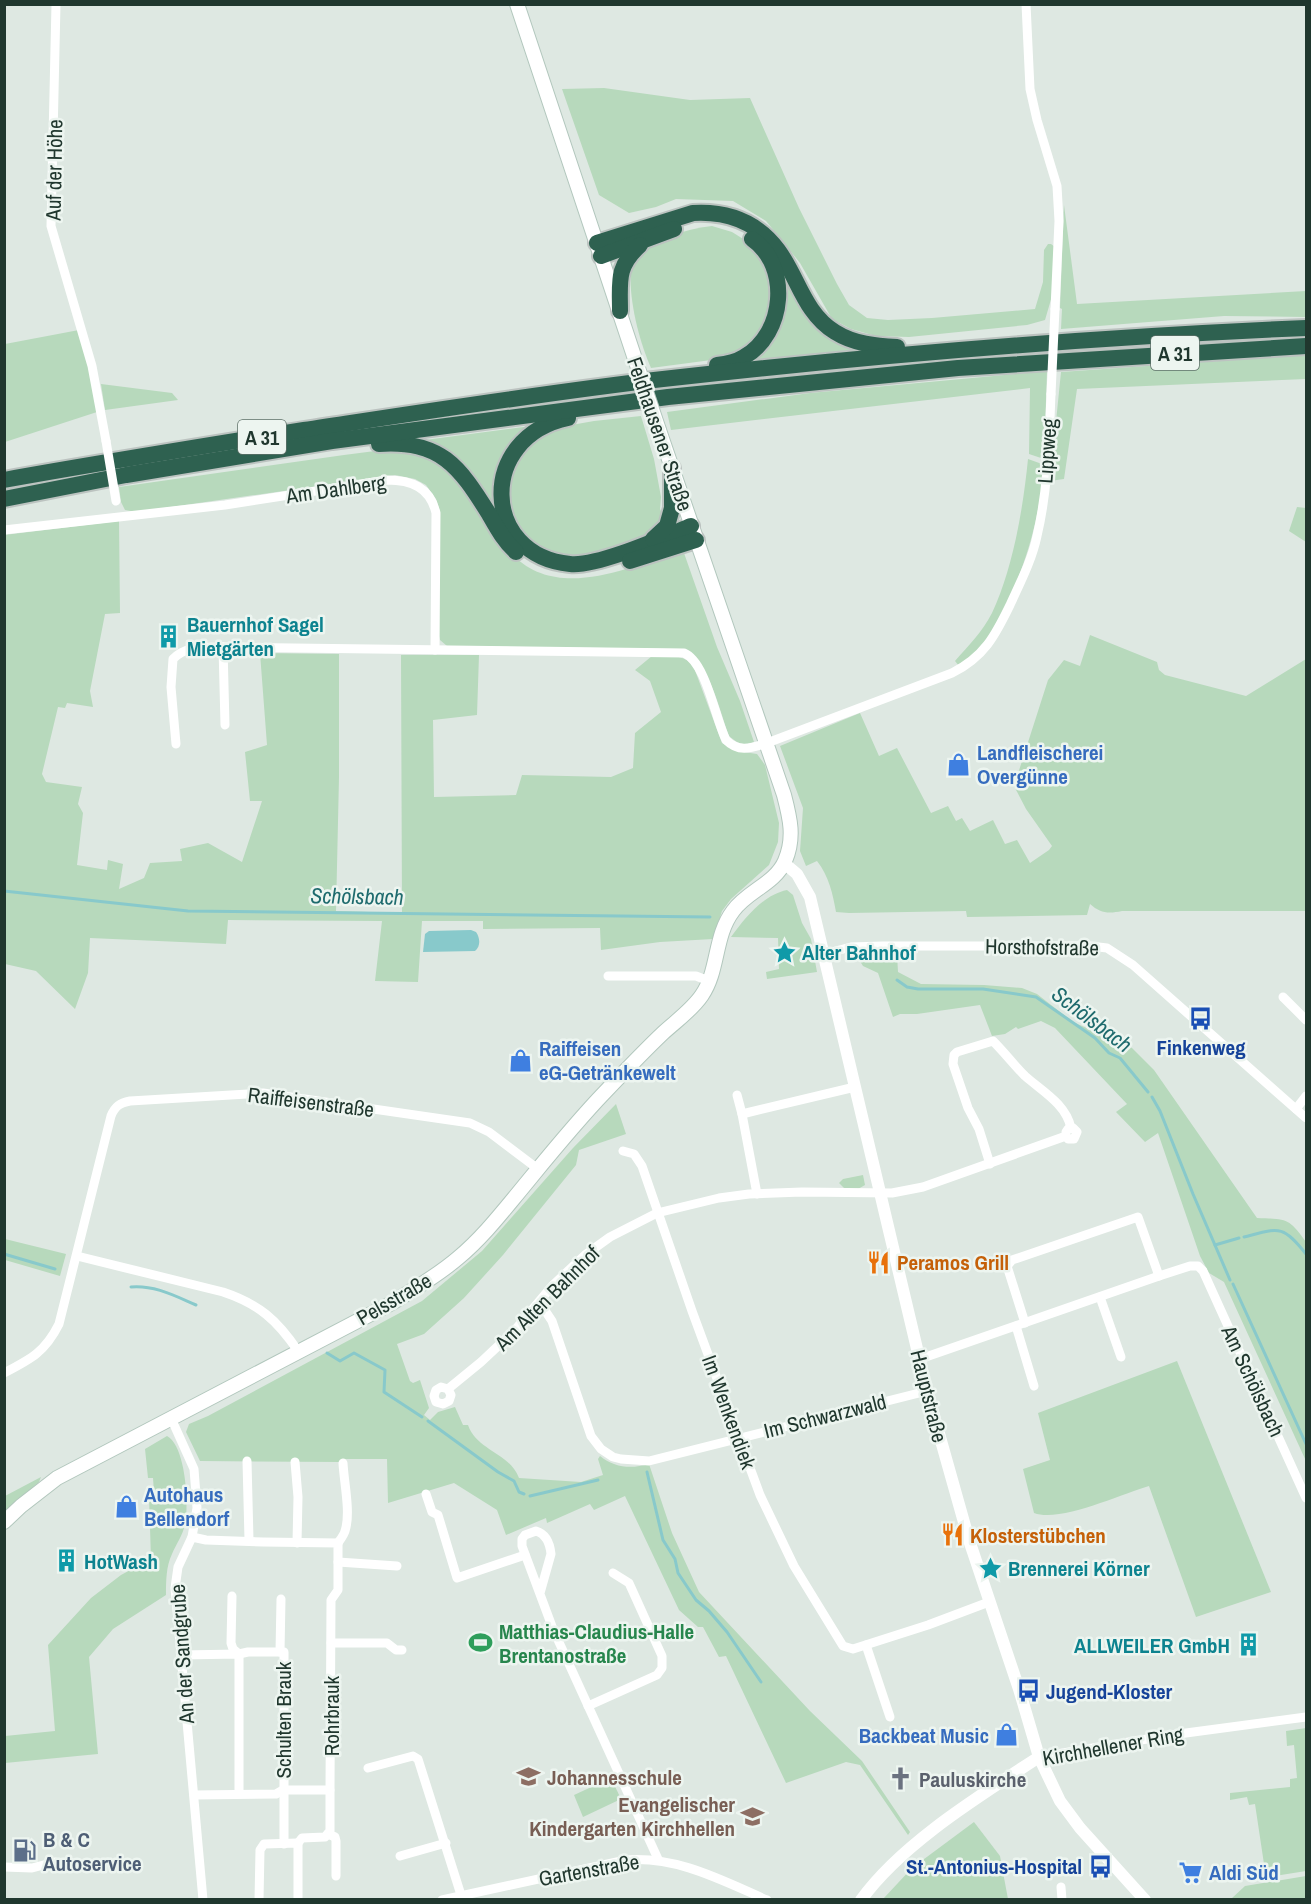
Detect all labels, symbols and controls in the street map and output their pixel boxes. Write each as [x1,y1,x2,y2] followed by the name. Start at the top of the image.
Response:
[39,119,69,222] street label: Auf der Höhe
[1151,336,1199,370] road number: A 31
[620,353,700,515] street label: Feldhausener Straße
[1030,417,1064,484] street label: Lippweg
[238,420,286,454] road number: A 31
[283,468,388,510] street label: Am Dahlberg
[187,610,324,663] place label: Bauernhof Sagel Mietgärten
[156,623,182,649] building icon: Bauernhof Sagel Mietgärten
[977,738,1103,791] place label: Landfleischerei Overgünne
[946,751,972,777] shop icon: Landfleischerei Overgünne
[310,880,404,912] water label: Schölsbach
[985,932,1099,962] street label: Horsthofstraße
[802,938,916,967] place label: Alter Bahnhof
[771,939,797,965] place icon: Alter Bahnhof
[1046,979,1138,1059] water label: Schölsbach
[1188,1006,1214,1032] bus stop icon: Finkenweg
[1157,1033,1246,1062] place label: Finkenweg
[539,1034,676,1087] place label: Raiffeisen eG-Getränkewelt
[508,1047,534,1073] shop icon: Raiffeisen eG-Getränkewelt
[246,1080,376,1124] street label: Raiffeisenstraße
[487,1239,606,1358] street label: Am Alten Bahnhof
[897,1248,1009,1277] place label: Peramos Grill
[866,1249,892,1275] restaurant icon: Peramos Grill
[351,1266,437,1332] street label: Pelsstraße
[1214,1320,1291,1441] street label: Am Schölsbach
[903,1347,955,1445] street label: Hauptstraße
[695,1351,763,1473] street label: Im Wenkendiek
[761,1387,889,1445] street label: Im Schwarzwald
[144,1480,229,1533] place label: Autohaus Bellendorf
[113,1493,139,1519] shop icon: Autohaus Bellendorf
[970,1521,1106,1550] place label: Klosterstübchen
[939,1522,965,1548] restaurant icon: Klosterstübchen
[84,1547,158,1576] place label: HotWash
[53,1548,79,1574] building icon: HotWash
[1008,1554,1150,1583] place label: Brennerei Körner
[977,1555,1003,1581] place icon: Brennerei Körner
[163,1583,201,1726] street label: An der Sandgrube
[499,1617,694,1670] place label: Matthias-Claudius-Halle Brentanostraße
[468,1630,494,1656] sports icon: Matthias-Claudius-Halle Brentanostraße
[1074,1631,1230,1660] place label: ALLWEILER GmbH
[1235,1632,1261,1658] building icon: ALLWEILER GmbH
[269,1661,298,1778] street label: Schulten Brauk
[317,1675,346,1756] street label: Rohrbrauk
[1046,1677,1173,1706] place label: Jugend-Kloster
[1015,1678,1041,1704] bus stop icon: Jugend-Kloster
[1040,1719,1186,1773] street label: Kirchhellener Ring
[859,1721,989,1750] place label: Backbeat Music
[994,1722,1020,1748] shop icon: Backbeat Music
[547,1763,682,1792] place label: Johannesschule
[516,1764,542,1790] school or university icon: Johannesschule
[919,1765,1026,1794] place label: Pauluskirche
[888,1766,914,1792] church icon: Pauluskirche
[529,1790,735,1843] place label: Evangelischer Kindergarten Kirchhellen
[740,1803,766,1829] school or university icon: Evangelischer Kindergarten Kirchhellen
[43,1825,142,1878] place label: B & C Autoservice
[12,1838,38,1864] fuel station icon: B & C Autoservice
[537,1847,641,1893] street label: Gartenstraße
[906,1852,1082,1881] place label: St.-Antonius-Hospital
[1087,1853,1113,1879] bus stop icon: St.-Antonius-Hospital
[1209,1858,1279,1887] place label: Aldi Süd
[1178,1859,1204,1885] supermarket icon: Aldi Süd

